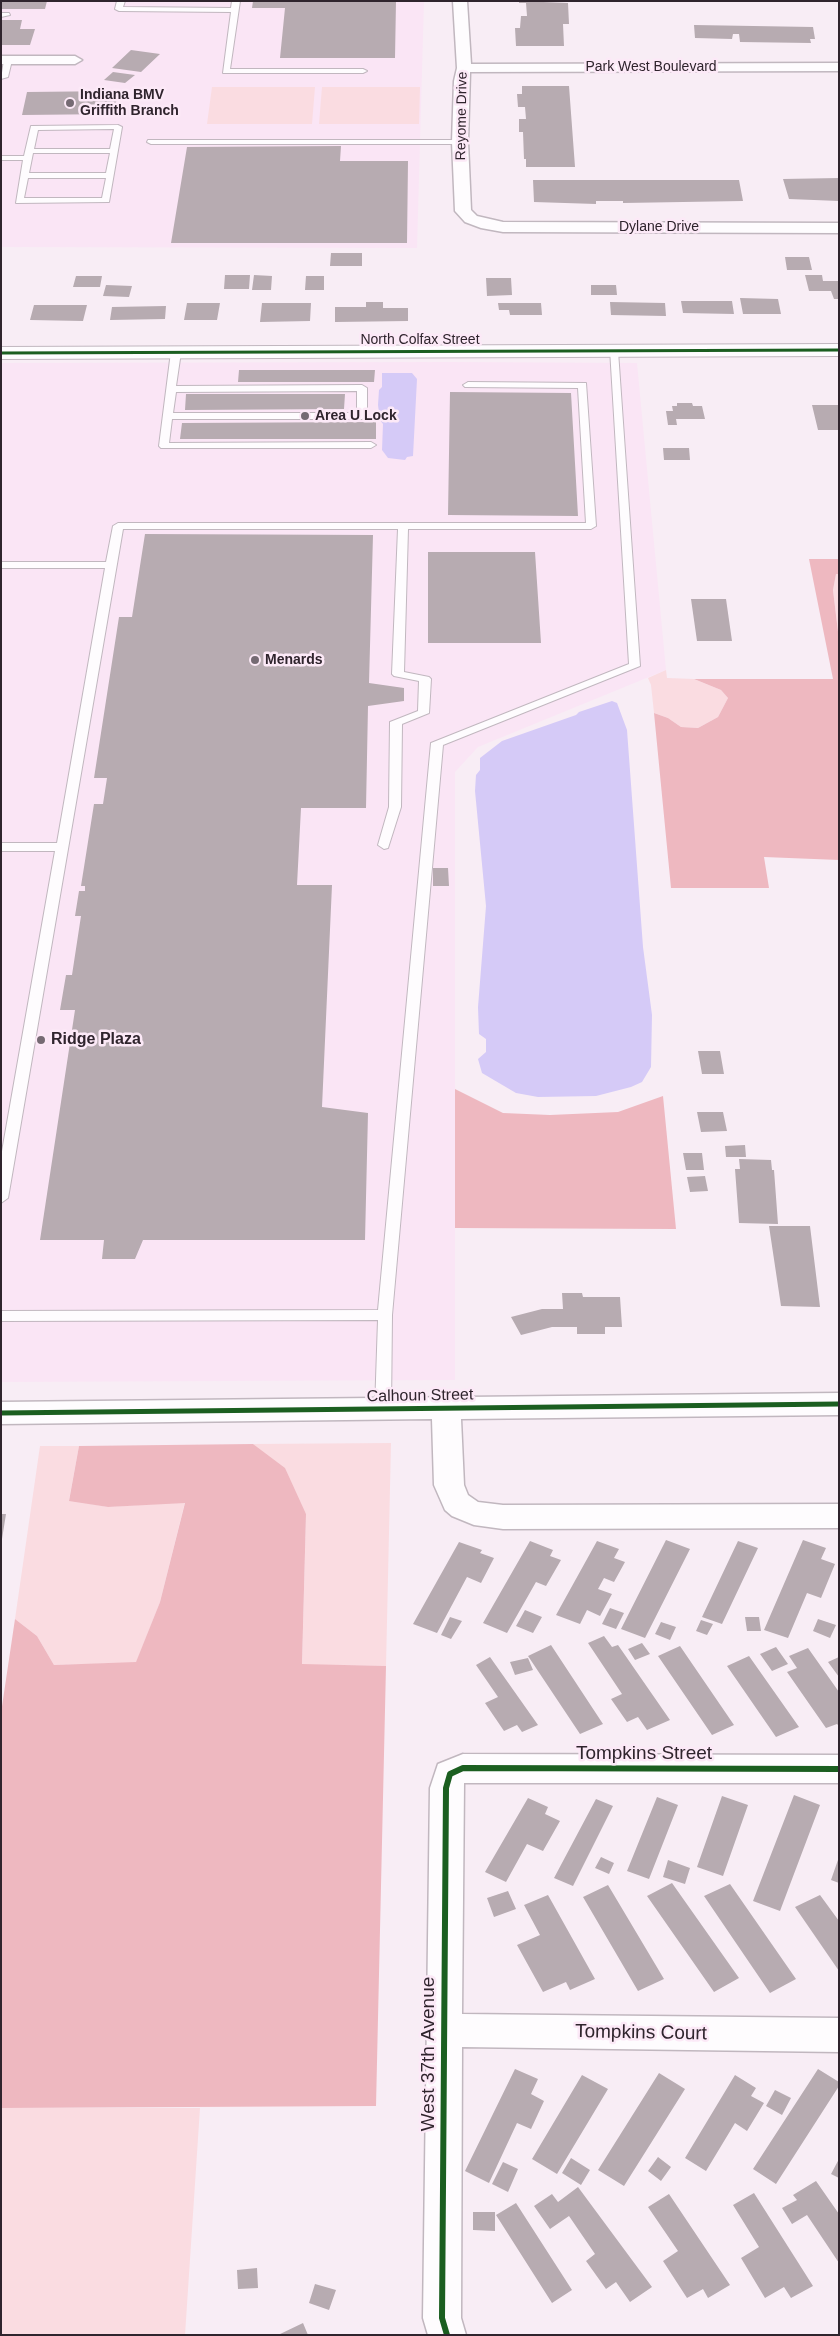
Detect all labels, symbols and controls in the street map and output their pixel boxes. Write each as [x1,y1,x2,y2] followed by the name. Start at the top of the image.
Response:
[585,59,717,75] street label: Park West Boulevard
[453,72,471,160] street label: Reyome Drive
[80,87,179,120] place label: Indiana BMV Griffith Branch
[64,97,76,109] marker: Indiana BMV Griffith Branch
[619,219,699,235] street label: Dylane Drive
[360,332,480,348] street label: North Colfax Street
[315,408,397,424] place label: Area U Lock
[299,410,311,422] marker: Area U Lock
[265,652,323,668] place label: Menards
[249,654,261,666] marker: Menards
[51,1030,141,1050] place label: Ridge Plaza
[35,1034,47,1046] marker: Ridge Plaza
[366,1385,474,1407] street label: Calhoun Street
[576,1743,712,1765] street label: Tompkins Street
[418,1977,440,2131] street label: West 37th Avenue
[575,2020,707,2046] street label: Tompkins Court

